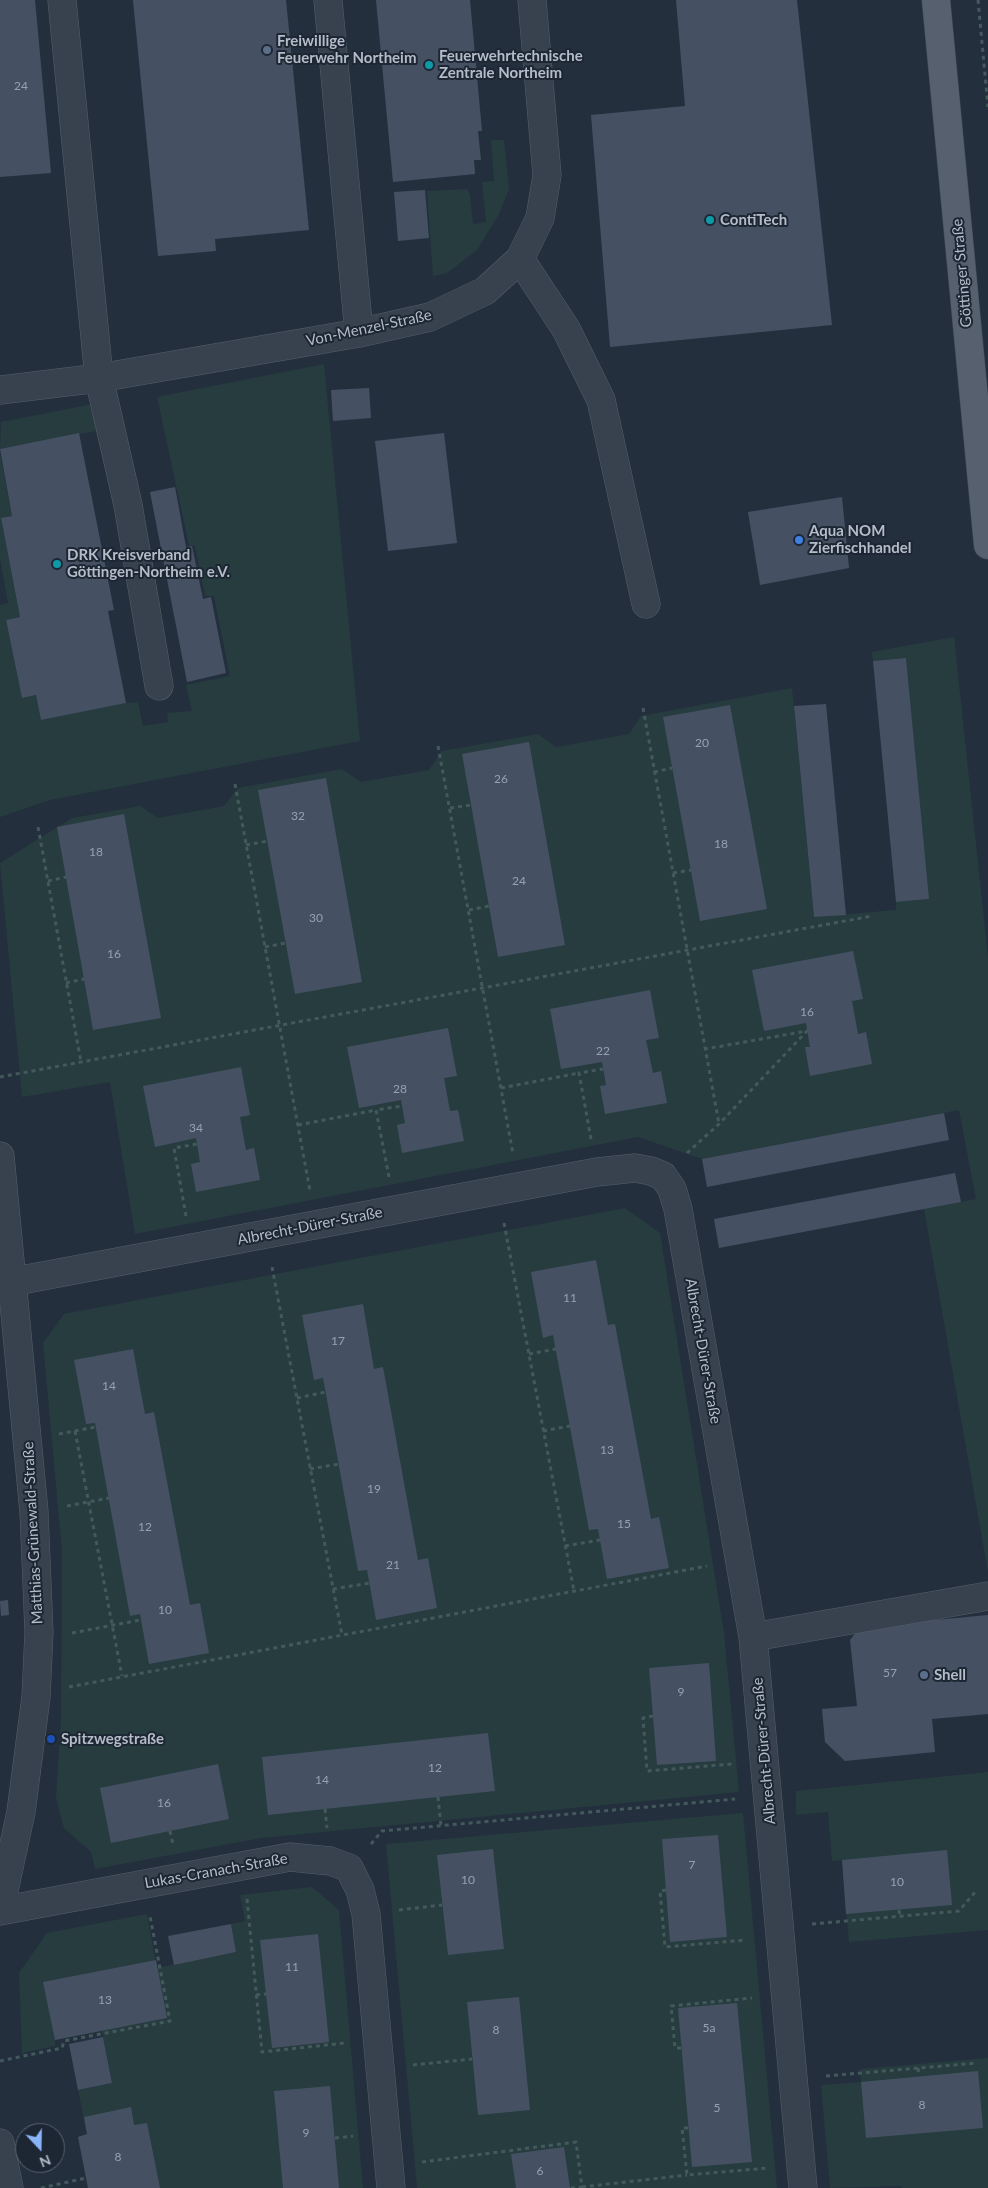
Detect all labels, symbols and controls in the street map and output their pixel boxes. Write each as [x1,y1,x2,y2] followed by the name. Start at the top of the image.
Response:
[277,32,416,67] place label: Freiwillige Feuerwehr Northeim
[261,44,273,56] marker: Freiwillige Feuerwehr Northeim
[439,47,583,82] place label: Feuerwehrtechnische Zentrale Northeim
[423,59,435,71] marker: Feuerwehrtechnische Zentrale Northeim
[14,79,28,93] house number: 24
[720,211,787,229] place label: ContiTech
[704,214,716,226] marker: ContiTech
[948,218,976,328] street label: Göttinger Straße
[305,306,433,350] street label: Von-Menzel-Straße
[809,522,912,557] place label: Aqua NOM Zierfischhandel
[793,534,805,546] marker: Aqua NOM Zierfischhandel
[67,546,230,581] place label: DRK Kreisverband Göttingen-Northeim e.V.
[51,558,63,570] marker: DRK Kreisverband Göttingen-Northeim e.V.
[695,736,709,750] house number: 20
[494,772,508,786] house number: 26
[291,809,305,823] house number: 32
[714,837,728,851] house number: 18
[89,845,103,859] house number: 18
[512,874,526,888] house number: 24
[309,911,323,925] house number: 30
[107,947,121,961] house number: 16
[800,1005,814,1019] house number: 16
[596,1044,610,1058] house number: 22
[393,1082,407,1096] house number: 28
[189,1121,203,1135] house number: 34
[236,1203,384,1249] street label: Albrecht-Dürer-Straße
[681,1277,725,1425] street label: Albrecht-Dürer-Straße
[563,1291,577,1305] house number: 11
[331,1334,345,1348] house number: 17
[102,1379,116,1393] house number: 14
[19,1441,47,1625] street label: Matthias-Grünewald-Straße
[600,1443,614,1457] house number: 13
[367,1482,381,1496] house number: 19
[617,1517,631,1531] house number: 15
[138,1520,152,1534] house number: 12
[386,1558,400,1572] house number: 21
[158,1603,172,1617] house number: 10
[883,1666,897,1680] house number: 57
[934,1666,966,1684] place label: Shell
[918,1669,930,1681] marker: Shell
[749,1677,779,1825] street label: Albrecht-Dürer-Straße
[678,1685,684,1699] house number: 9
[61,1730,164,1748] place label: Spitzwegstraße
[45,1733,57,1745] marker: Spitzwegstraße
[428,1761,442,1775] house number: 12
[315,1773,329,1787] house number: 14
[157,1796,171,1810] house number: 16
[143,1850,289,1892] street label: Lukas-Cranach-Straße
[689,1858,695,1872] house number: 7
[461,1873,475,1887] house number: 10
[890,1875,904,1889] house number: 10
[285,1960,299,1974] house number: 11
[98,1993,112,2007] house number: 13
[703,2021,715,2035] house number: 5a
[493,2023,499,2037] house number: 8
[919,2098,925,2112] house number: 8
[714,2101,720,2115] house number: 5
[15,2123,65,2173] north arrow
[303,2126,309,2140] house number: 9
[115,2150,121,2164] house number: 8
[37,2152,53,2171] text: N
[537,2164,543,2178] house number: 6

